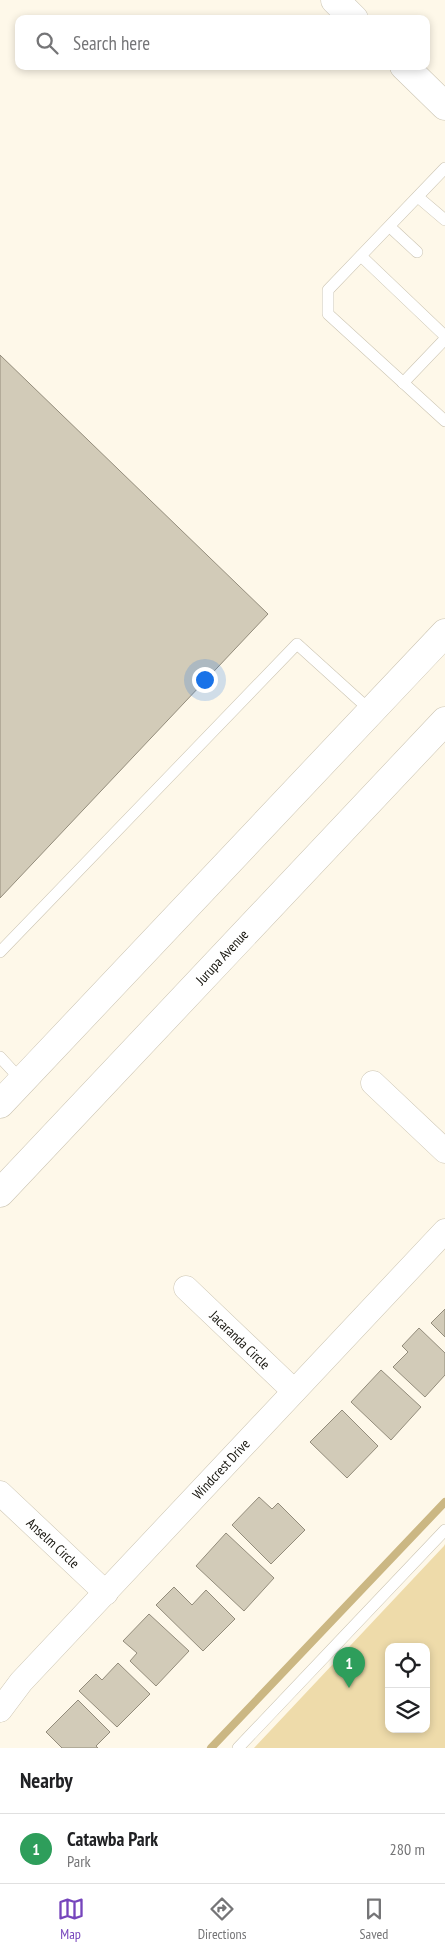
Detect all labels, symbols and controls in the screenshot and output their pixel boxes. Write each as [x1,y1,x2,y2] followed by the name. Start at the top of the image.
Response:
[15,15,430,70] search box
[33,29,61,57] icon: search
[73,31,150,55] text: Search here
[192,667,218,693] your location
[191,925,252,989] street label: Jurupa Avenue
[205,1306,274,1373] street label: Jacaranda Circle
[188,1435,254,1503] street label: Windcrest Drive
[23,1514,83,1572] street label: Anselm Circle
[385,1643,430,1733] map controls
[385,1643,430,1688] button: locate
[333,1647,365,1688] pin: 1
[385,1688,430,1733] button: layers
[20,1767,73,1794] text: Nearby
[67,1827,158,1851] text: Catawba Park
[32,1839,40,1859] text: 1
[390,1839,425,1859] text: 280 m
[67,1851,91,1871] text: Park
[57,1895,85,1943] tab: Map
[198,1895,246,1943] tab: Directions
[360,1895,388,1943] tab: Saved

